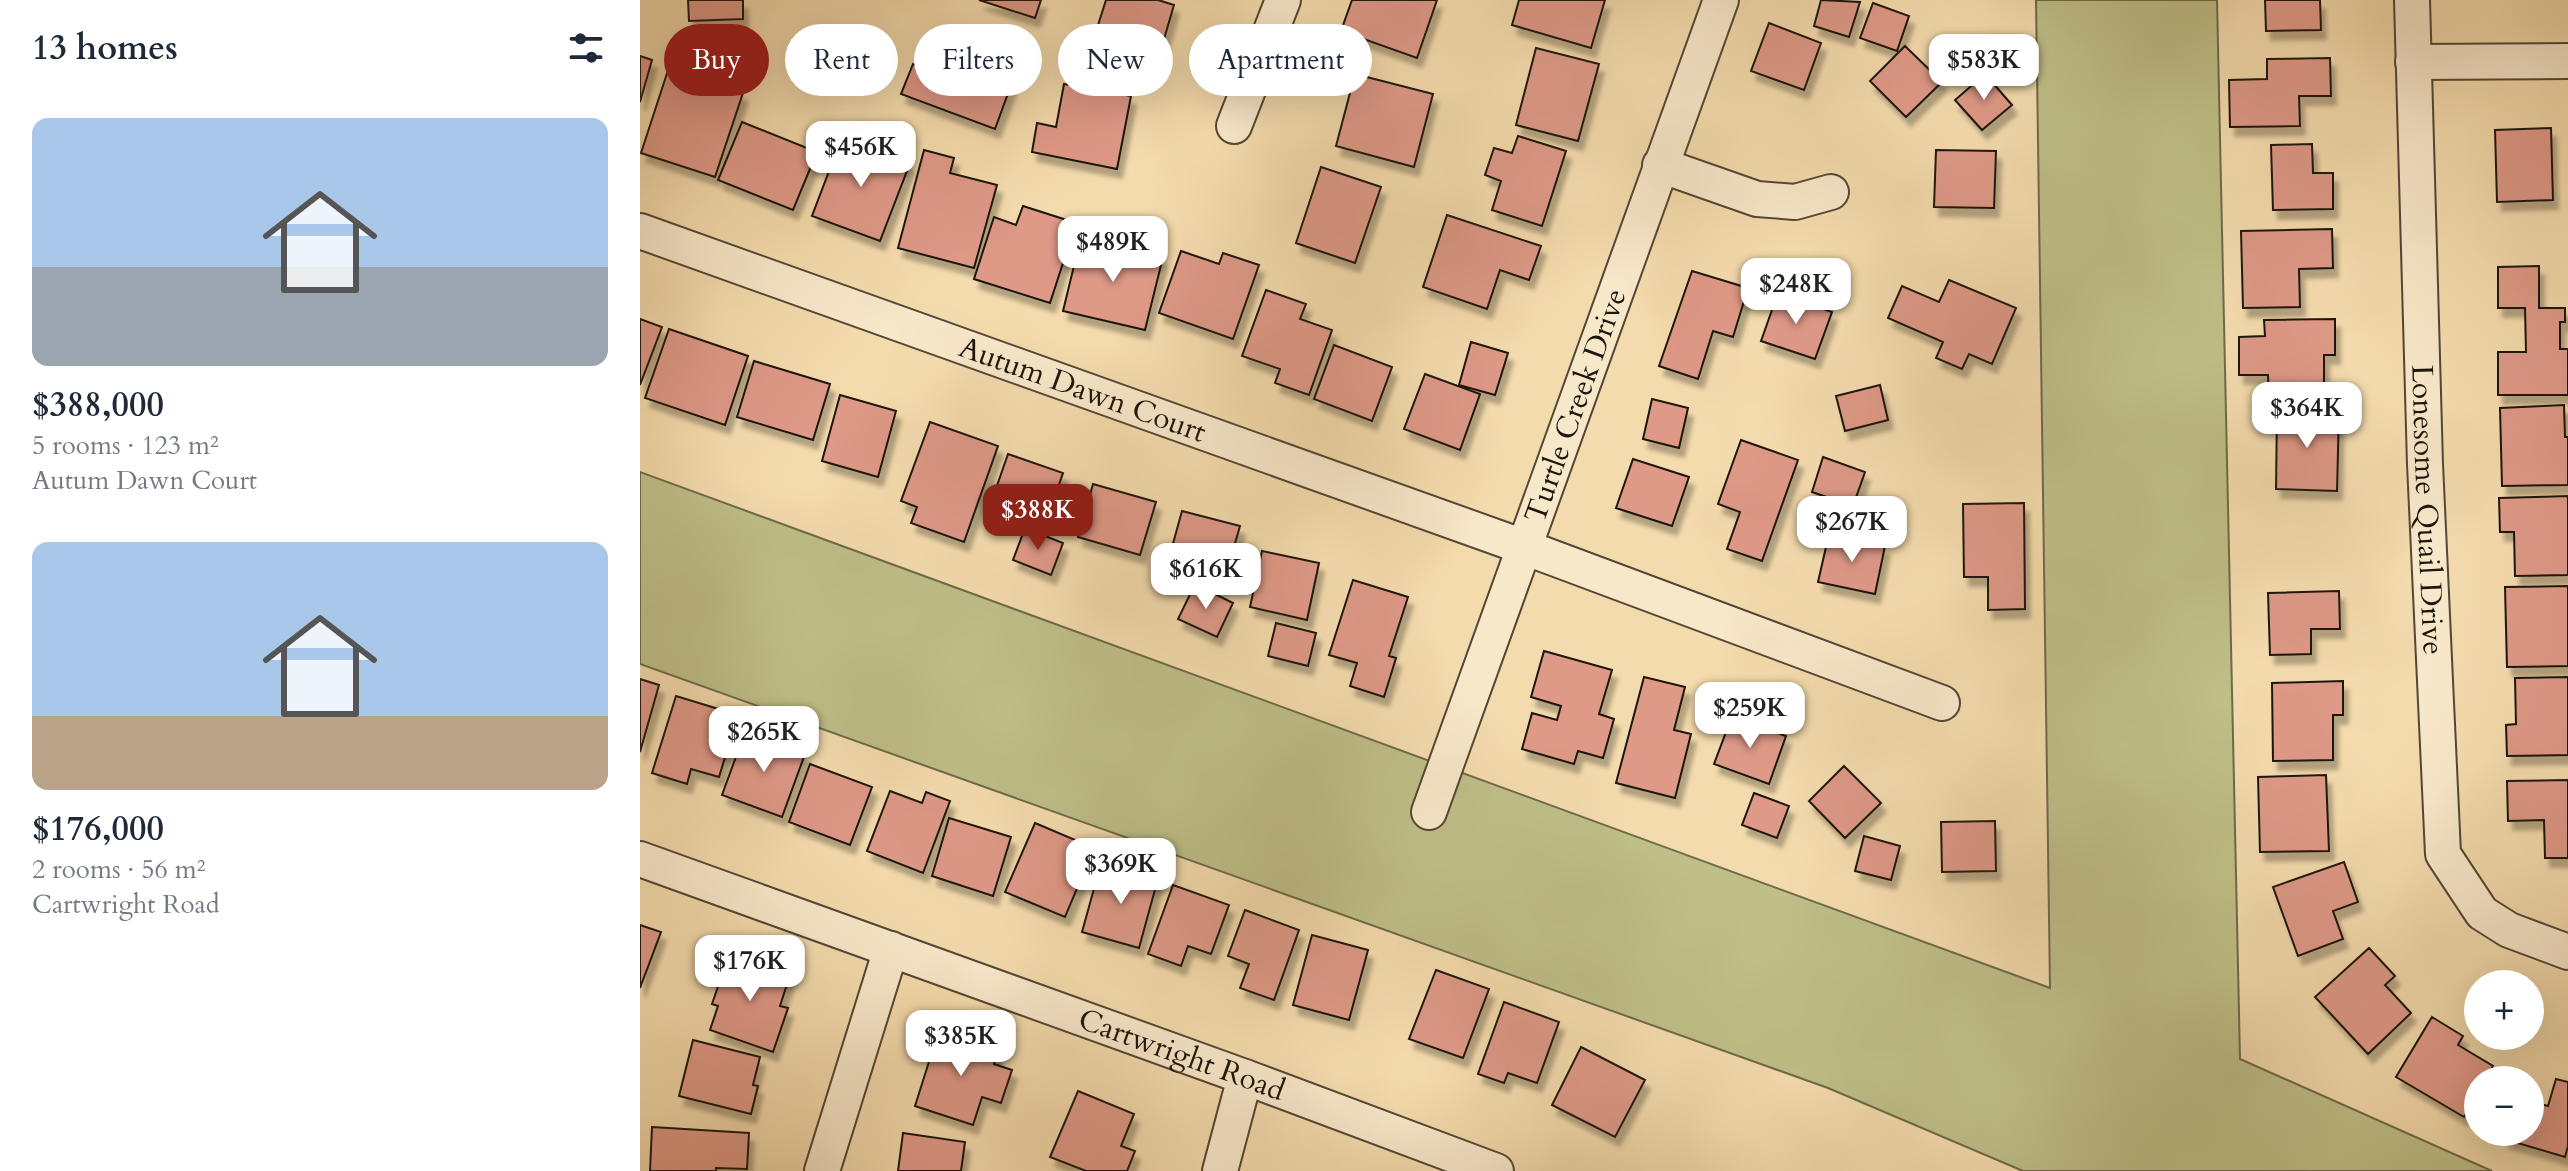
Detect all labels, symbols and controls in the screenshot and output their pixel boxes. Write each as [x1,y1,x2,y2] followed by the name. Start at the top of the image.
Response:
[664,24,769,96] chip: Buy
[785,24,898,96] chip: Rent
[914,24,1042,96] chip: Filters
[1058,24,1173,96] chip: New
[1189,24,1372,96] chip: Apartment
[32,25,178,71] text: 13 homes
[564,26,608,70] icon: filters
[1928,34,2040,102] pin: $583K
[1947,42,2021,77] text: $583K
[805,121,917,189] pin: $456K
[824,129,898,164] text: $456K
[248,170,392,314] icon: home
[1057,216,1169,284] pin: $489K
[1076,224,1150,259] text: $489K
[1740,258,1852,326] pin: $248K
[1759,266,1833,301] text: $248K
[1515,283,1637,528] street label: Turtle Creek Drive
[953,327,1212,453] street label: Autum Dawn Court
[2401,364,2454,656] street label: Lonesome Quail Drive
[32,382,164,428] text: $388,000
[2251,382,2363,450] pin: $364K
[2270,390,2344,425] text: $364K
[32,428,219,463] text: 5 rooms · 123 m²
[32,463,257,498] text: Autum Dawn Court
[982,484,1094,552] pin: $388K
[1001,492,1075,527] text: $388K
[1796,496,1908,564] pin: $267K
[1815,504,1889,539] text: $267K
[1150,543,1262,611] pin: $616K
[1169,551,1243,586] text: $616K
[248,594,392,738] icon: home
[1694,682,1806,750] pin: $259K
[1713,690,1787,725] text: $259K
[708,706,820,774] pin: $265K
[727,714,801,749] text: $265K
[32,806,164,852] text: $176,000
[1065,838,1177,906] pin: $369K
[1084,846,1158,881] text: $369K
[32,852,205,887] text: 2 rooms · 56 m²
[32,887,220,922] text: Cartwright Road
[694,935,806,1003] pin: $176K
[713,943,787,978] text: $176K
[2464,970,2544,1146] map controls
[2464,970,2544,1050] button: +
[1073,999,1291,1111] street label: Cartwright Road
[905,1010,1017,1078] pin: $385K
[924,1018,998,1053] text: $385K
[2464,1066,2544,1146] button: −

